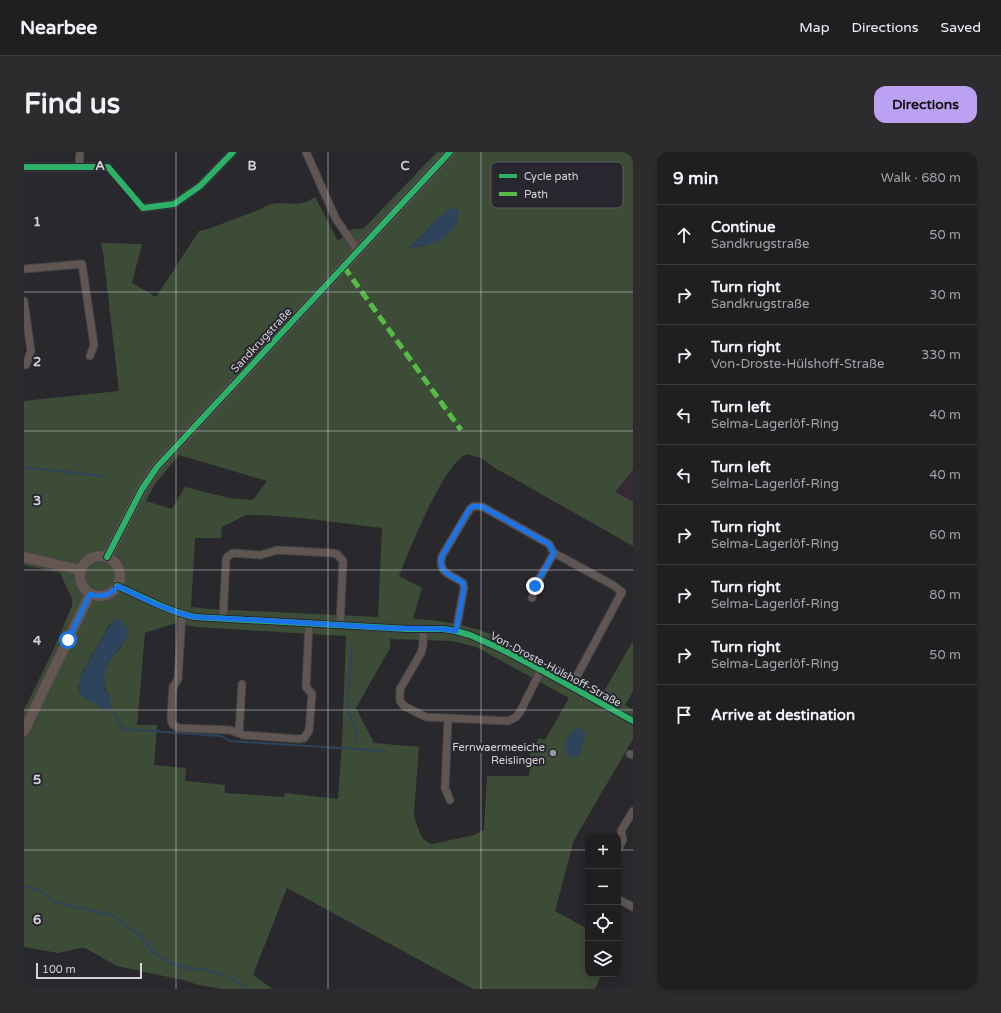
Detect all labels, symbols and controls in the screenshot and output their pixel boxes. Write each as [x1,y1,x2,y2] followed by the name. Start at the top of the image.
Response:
[20,17,97,39] text: Nearbee
[799,19,830,36] text: Map
[852,19,919,36] text: Directions
[941,19,981,36] text: Saved
[874,86,977,123] button: Directions
[24,87,120,121] text: Find us
[95,158,105,174] text: A
[247,158,257,174] text: B
[400,158,410,174] text: C
[491,162,623,208] legend
[673,168,718,189] text: 9 min
[524,170,579,183] text: Cycle path
[881,170,961,186] text: Walk · 680 m
[524,188,548,201] text: Path
[33,214,41,230] text: 1
[711,218,775,236] text: Continue
[673,224,695,246] icon: ahead
[929,227,961,243] text: 50 m
[711,236,809,252] text: Sandkrugstraße
[711,278,781,296] text: Turn right
[673,284,695,306] icon: right
[929,287,961,303] text: 30 m
[711,296,809,312] text: Sandkrugstraße
[228,305,294,375] street label: Sandkrugstraße
[711,338,781,356] text: Turn right
[673,344,695,366] icon: right
[921,347,961,363] text: 330 m
[33,354,41,370] text: 2
[711,356,884,372] text: Von-Droste-Hülshoff-Straße
[711,398,771,416] text: Turn left
[673,404,695,426] icon: left
[929,407,961,423] text: 40 m
[711,416,839,432] text: Selma-Lagerlöf-Ring
[711,458,771,476] text: Turn left
[673,464,695,486] icon: left
[929,467,961,483] text: 40 m
[711,476,839,492] text: Selma-Lagerlöf-Ring
[33,493,41,509] text: 3
[711,518,781,536] text: Turn right
[673,524,695,546] icon: right
[929,527,961,543] text: 60 m
[711,536,839,552] text: Selma-Lagerlöf-Ring
[526,577,544,595] route end
[711,578,781,596] text: Turn right
[673,584,695,606] icon: right
[929,587,961,603] text: 80 m
[711,596,839,612] text: Selma-Lagerlöf-Ring
[488,629,624,710] street label: Von-Droste-Hülshoff-Straße
[59,631,77,649] route start
[33,633,42,649] text: 4
[711,638,781,656] text: Turn right
[673,644,695,666] icon: right
[929,647,961,663] text: 50 m
[711,656,839,672] text: Selma-Lagerlöf-Ring
[673,704,695,726] icon: arrive
[711,706,855,724] text: Arrive at destination
[452,741,545,767] place label: Fernwaermeeiche Reislingen
[548,748,558,758] marker: Fernwaermeeiche Reislingen
[33,772,41,788] text: 5
[585,833,621,977] map controls
[585,833,621,869] button: +
[585,869,621,905] button: −
[585,905,621,941] button: locate
[33,912,41,928] text: 6
[585,941,621,977] button: layers
[36,961,142,980] scale bar
[42,963,76,976] text: 100 m

